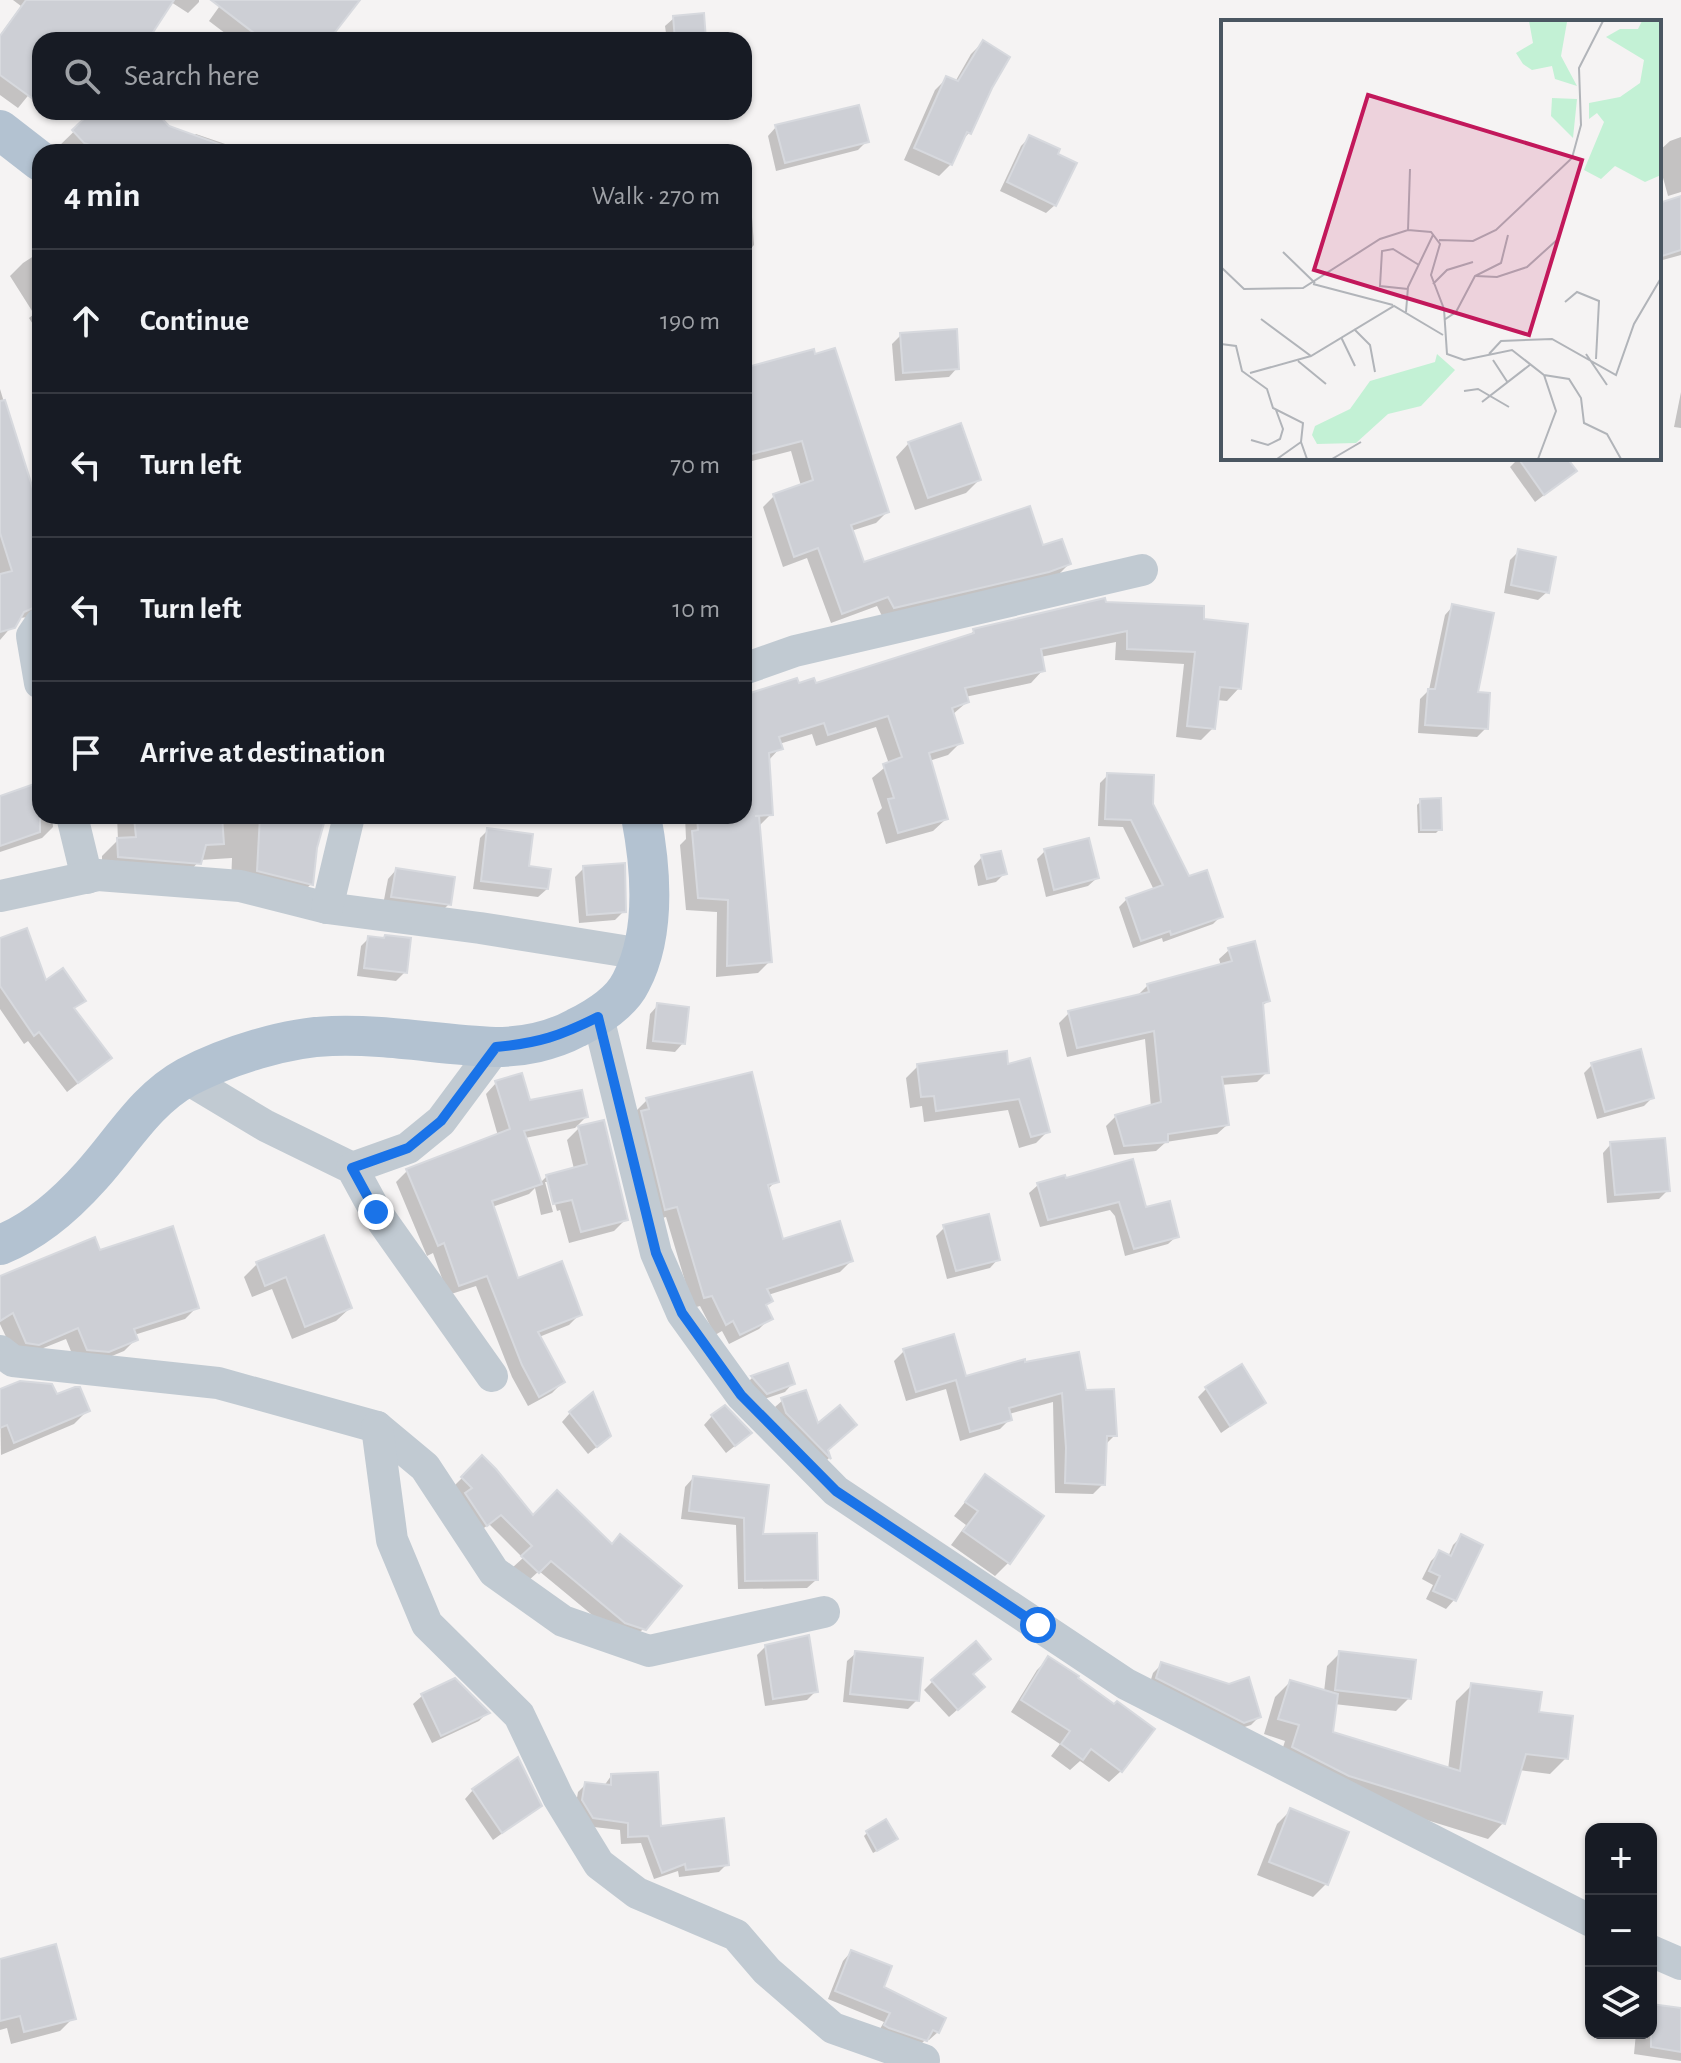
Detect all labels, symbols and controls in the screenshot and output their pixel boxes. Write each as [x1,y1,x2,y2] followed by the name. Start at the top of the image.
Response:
[1221,20,1661,460] inset map
[32,32,752,120] search box
[60,54,104,98] icon: search
[124,61,260,91] text: Search here
[64,179,141,213] text: 4 min
[592,183,720,209] text: Walk · 270 m
[64,299,108,343] icon: ahead
[140,306,249,336] text: Continue
[660,308,720,334] text: 190 m
[64,443,108,487] icon: left
[140,450,241,480] text: Turn left
[670,452,720,478] text: 70 m
[64,587,108,631] icon: left
[140,594,241,624] text: Turn left
[672,596,720,622] text: 10 m
[64,731,108,775] icon: arrive
[140,738,386,768] text: Arrive at destination
[358,1194,394,1230] route end
[1020,1607,1056,1643] route start
[1585,1823,1657,2039] map controls
[1585,1823,1657,1895] button: +
[1585,1895,1657,1967] button: −
[1585,1967,1657,2039] button: layers

